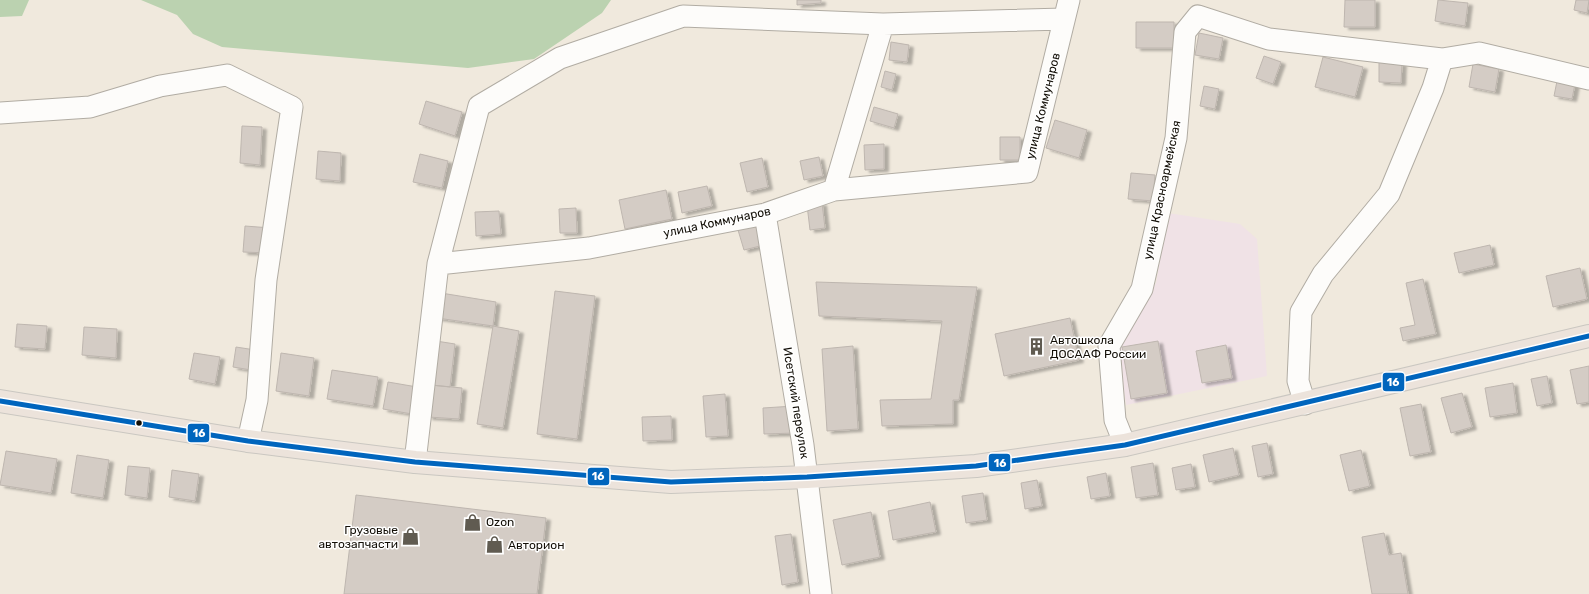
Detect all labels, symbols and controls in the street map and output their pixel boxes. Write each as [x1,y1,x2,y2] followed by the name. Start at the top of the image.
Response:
[1023,51,1063,161] street label: улица Коммунаров
[1140,119,1184,261] street label: улица Красноармейская
[662,204,772,240] street label: улица Коммунаров
[1050,333,1146,361] place label: Автошкола ДОСААФ России
[1027,337,1047,357] building icon: Автошкола ДОСААФ России
[780,346,812,460] street label: Исетский переулок
[1382,372,1405,392] line badge: 16
[1387,376,1399,389] text: 16
[134,418,144,428] unlabelled marker
[187,423,210,443] line badge: 16
[193,427,205,440] text: 16
[988,453,1011,472] line badge: 16
[994,457,1006,470] text: 16
[587,467,610,486] line badge: 16
[592,470,604,483] text: 16
[463,512,483,532] shop icon: Ozon
[486,515,514,529] place label: Ozon
[318,523,398,551] place label: Грузовые автозапчасти
[401,527,421,547] shop icon: Грузовые автозапчасти
[485,535,505,555] shop icon: Авторион
[508,538,564,552] place label: Авторион

